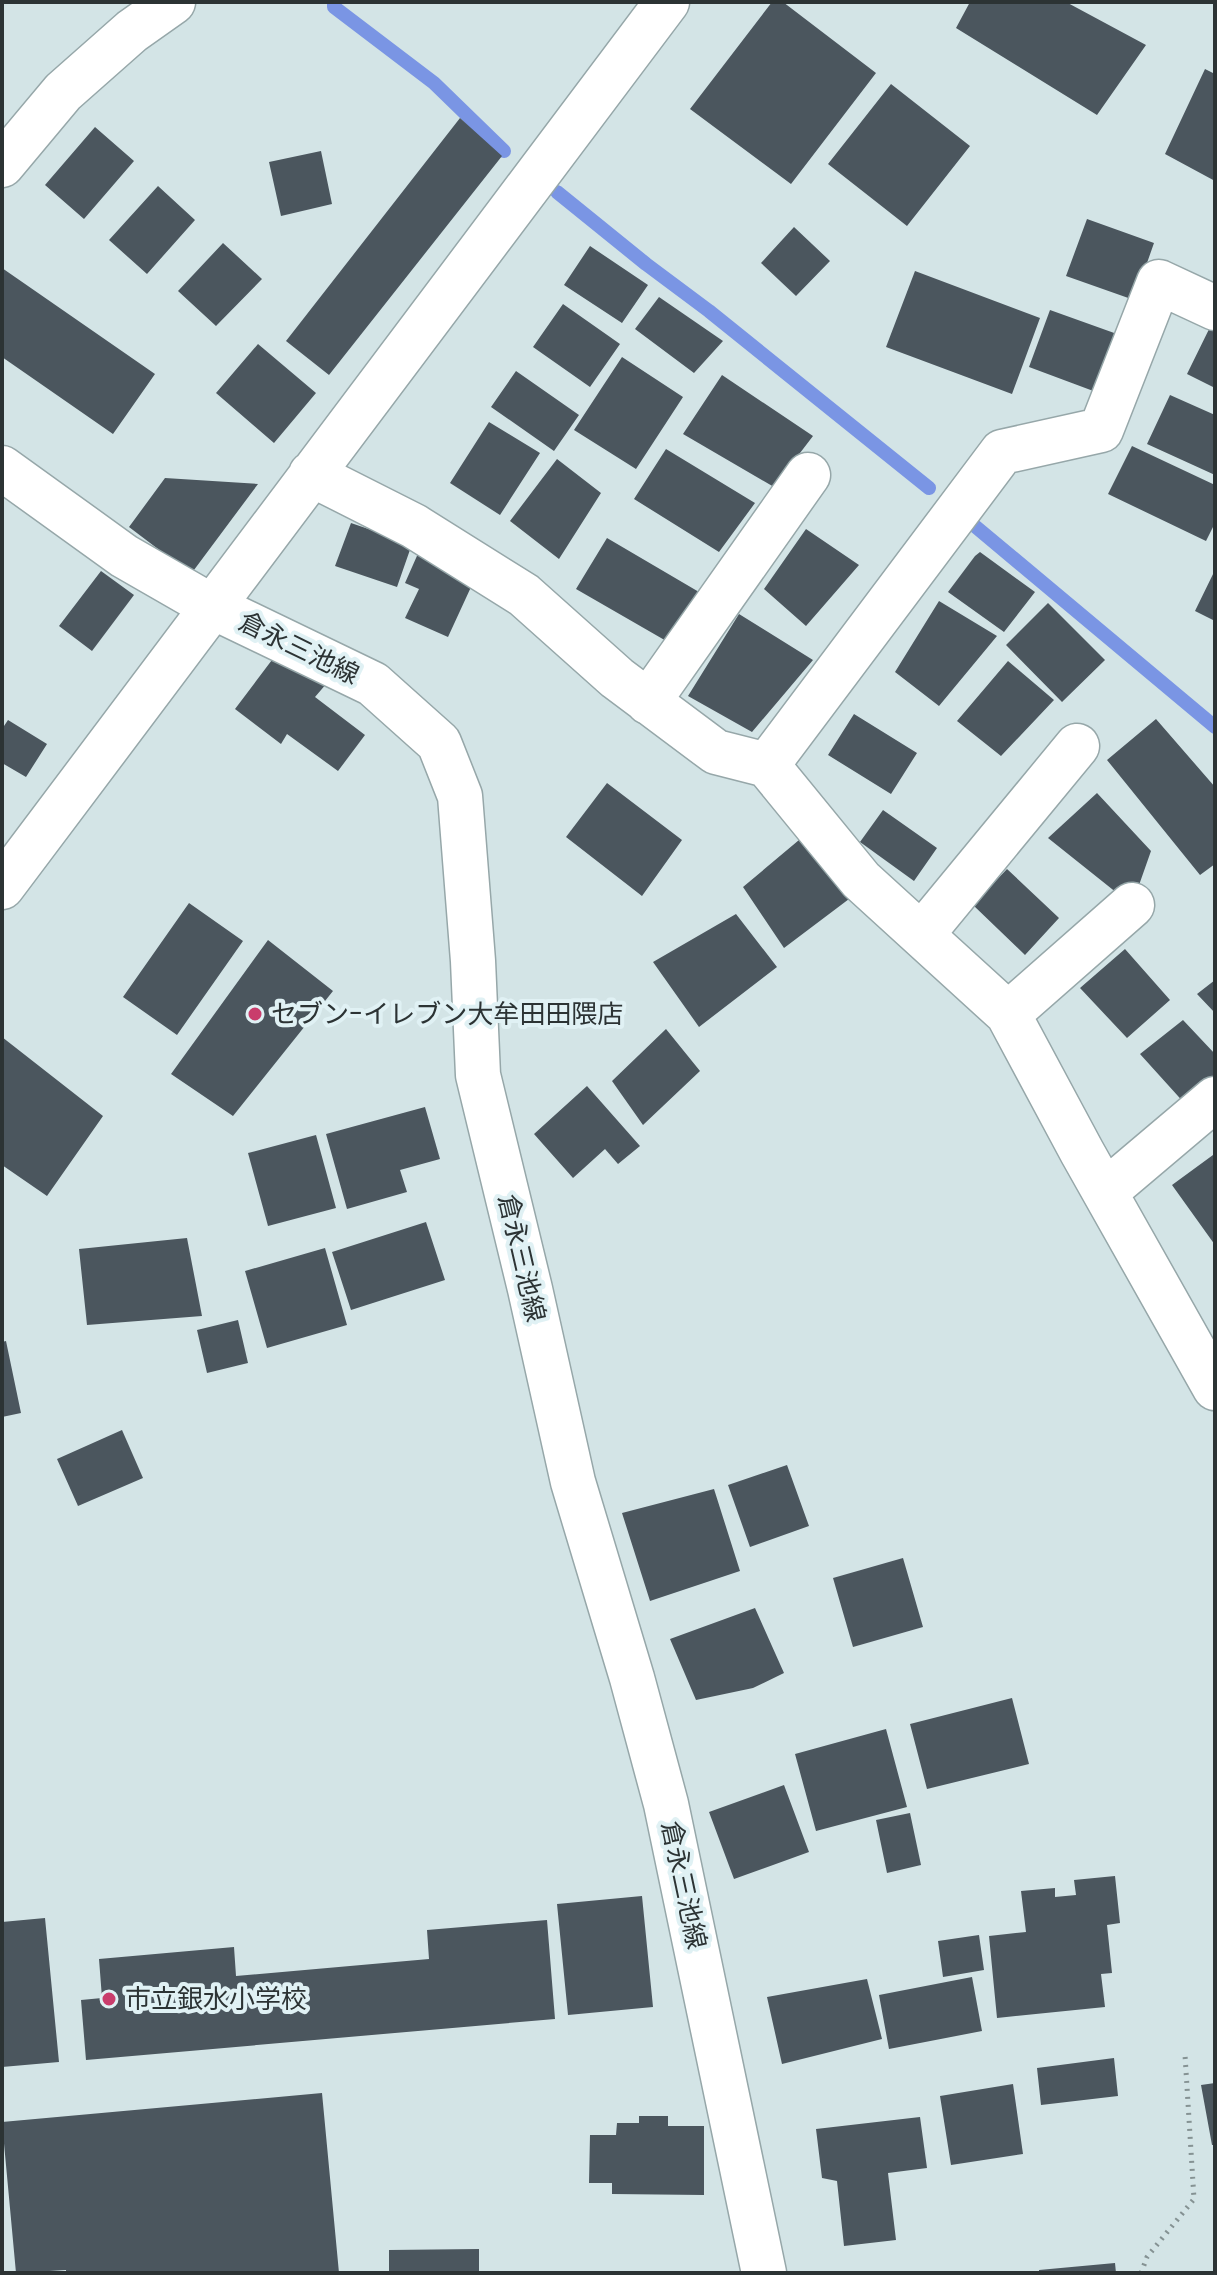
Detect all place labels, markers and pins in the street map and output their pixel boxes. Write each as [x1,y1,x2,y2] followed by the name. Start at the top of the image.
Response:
[271,996,623,1032] place label: セブン-イレブン大牟田田隈店
[246,1005,264,1023] marker: セブン-イレブン大牟田田隈店
[125,1981,307,2017] place label: 市立銀水小学校
[100,1990,118,2008] marker: 市立銀水小学校

